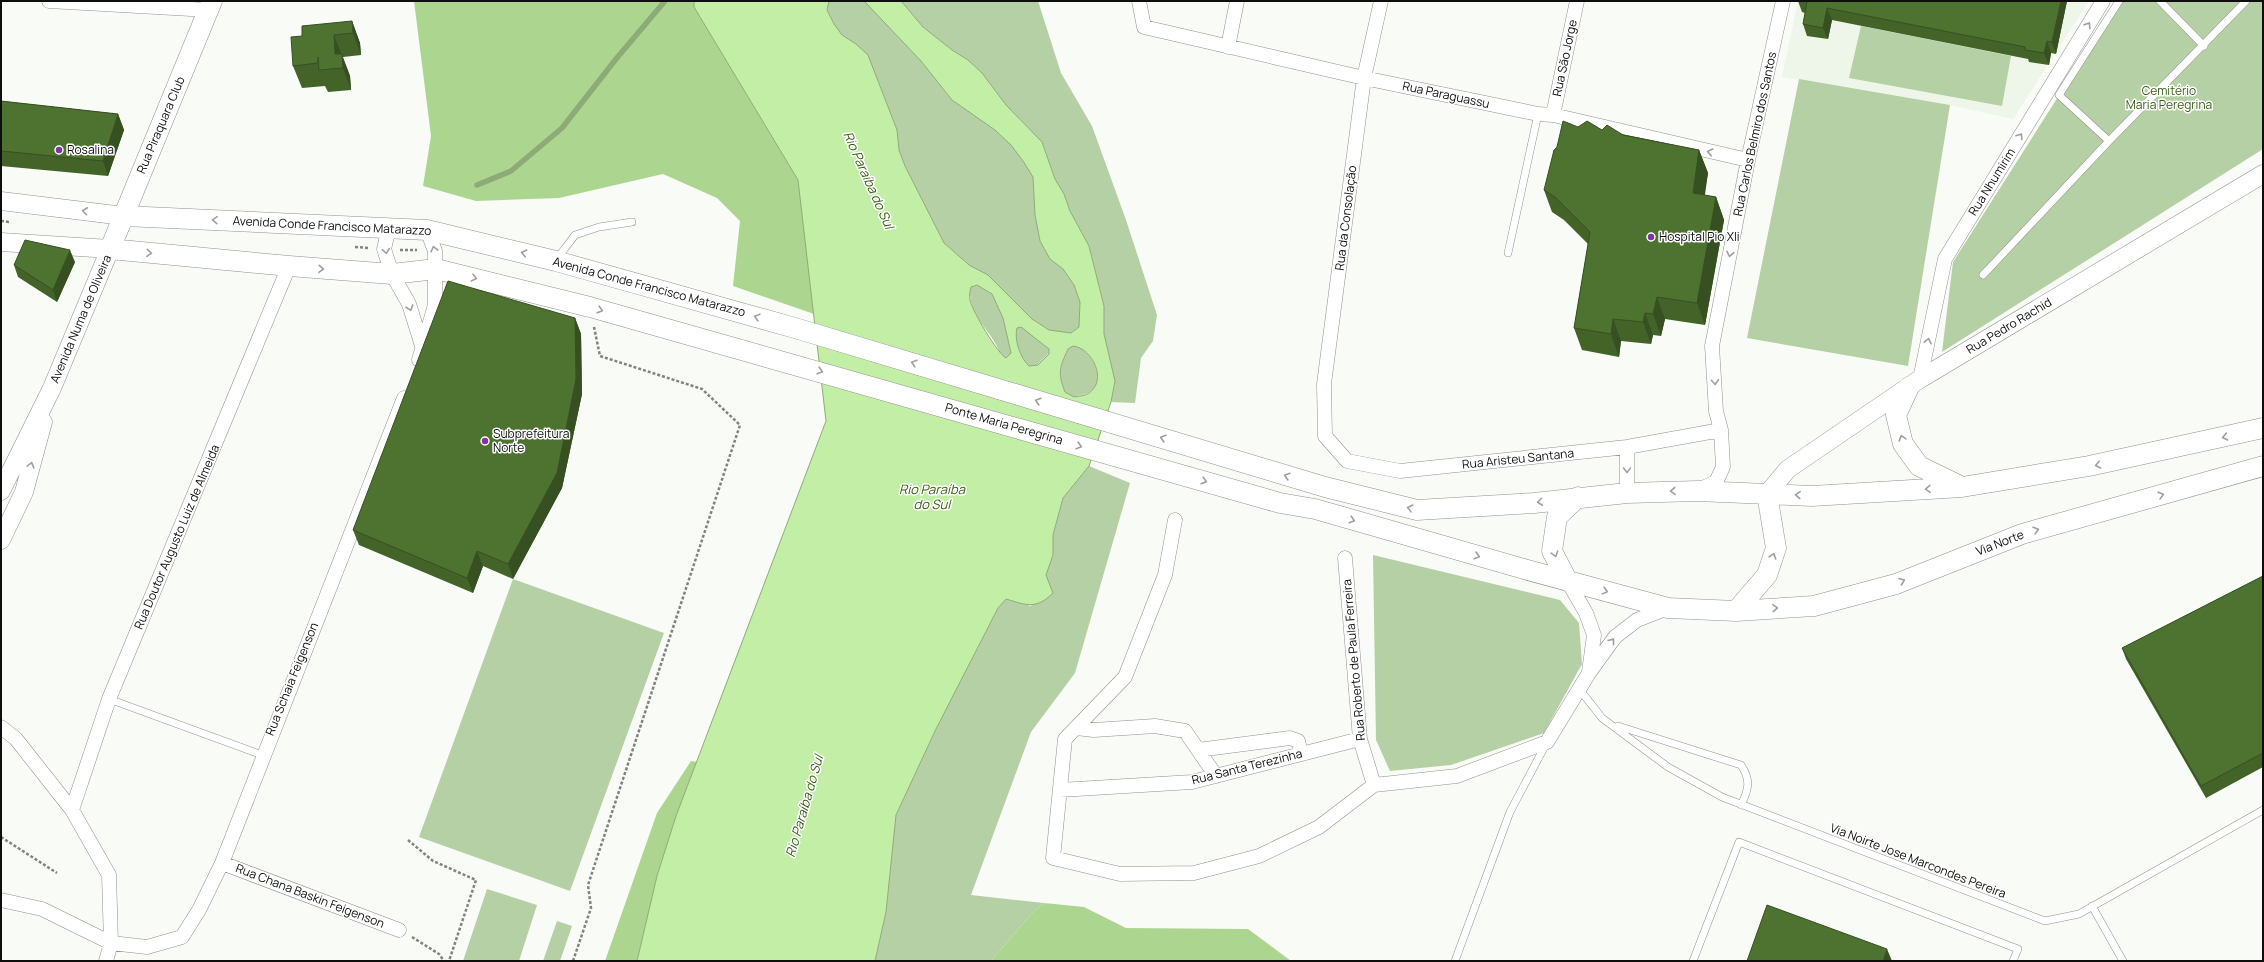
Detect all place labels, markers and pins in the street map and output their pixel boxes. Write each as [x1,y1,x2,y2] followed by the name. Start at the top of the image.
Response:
[67,141,114,158] place label: Rosalina
[54,145,64,155] marker: Rosalina
[1659,228,1740,245] place label: Hospital Pio XIi
[1646,232,1656,242] marker: Hospital Pio XIi
[493,425,569,456] place label: Subprefeitura Norte
[480,436,490,446] marker: Subprefeitura Norte

